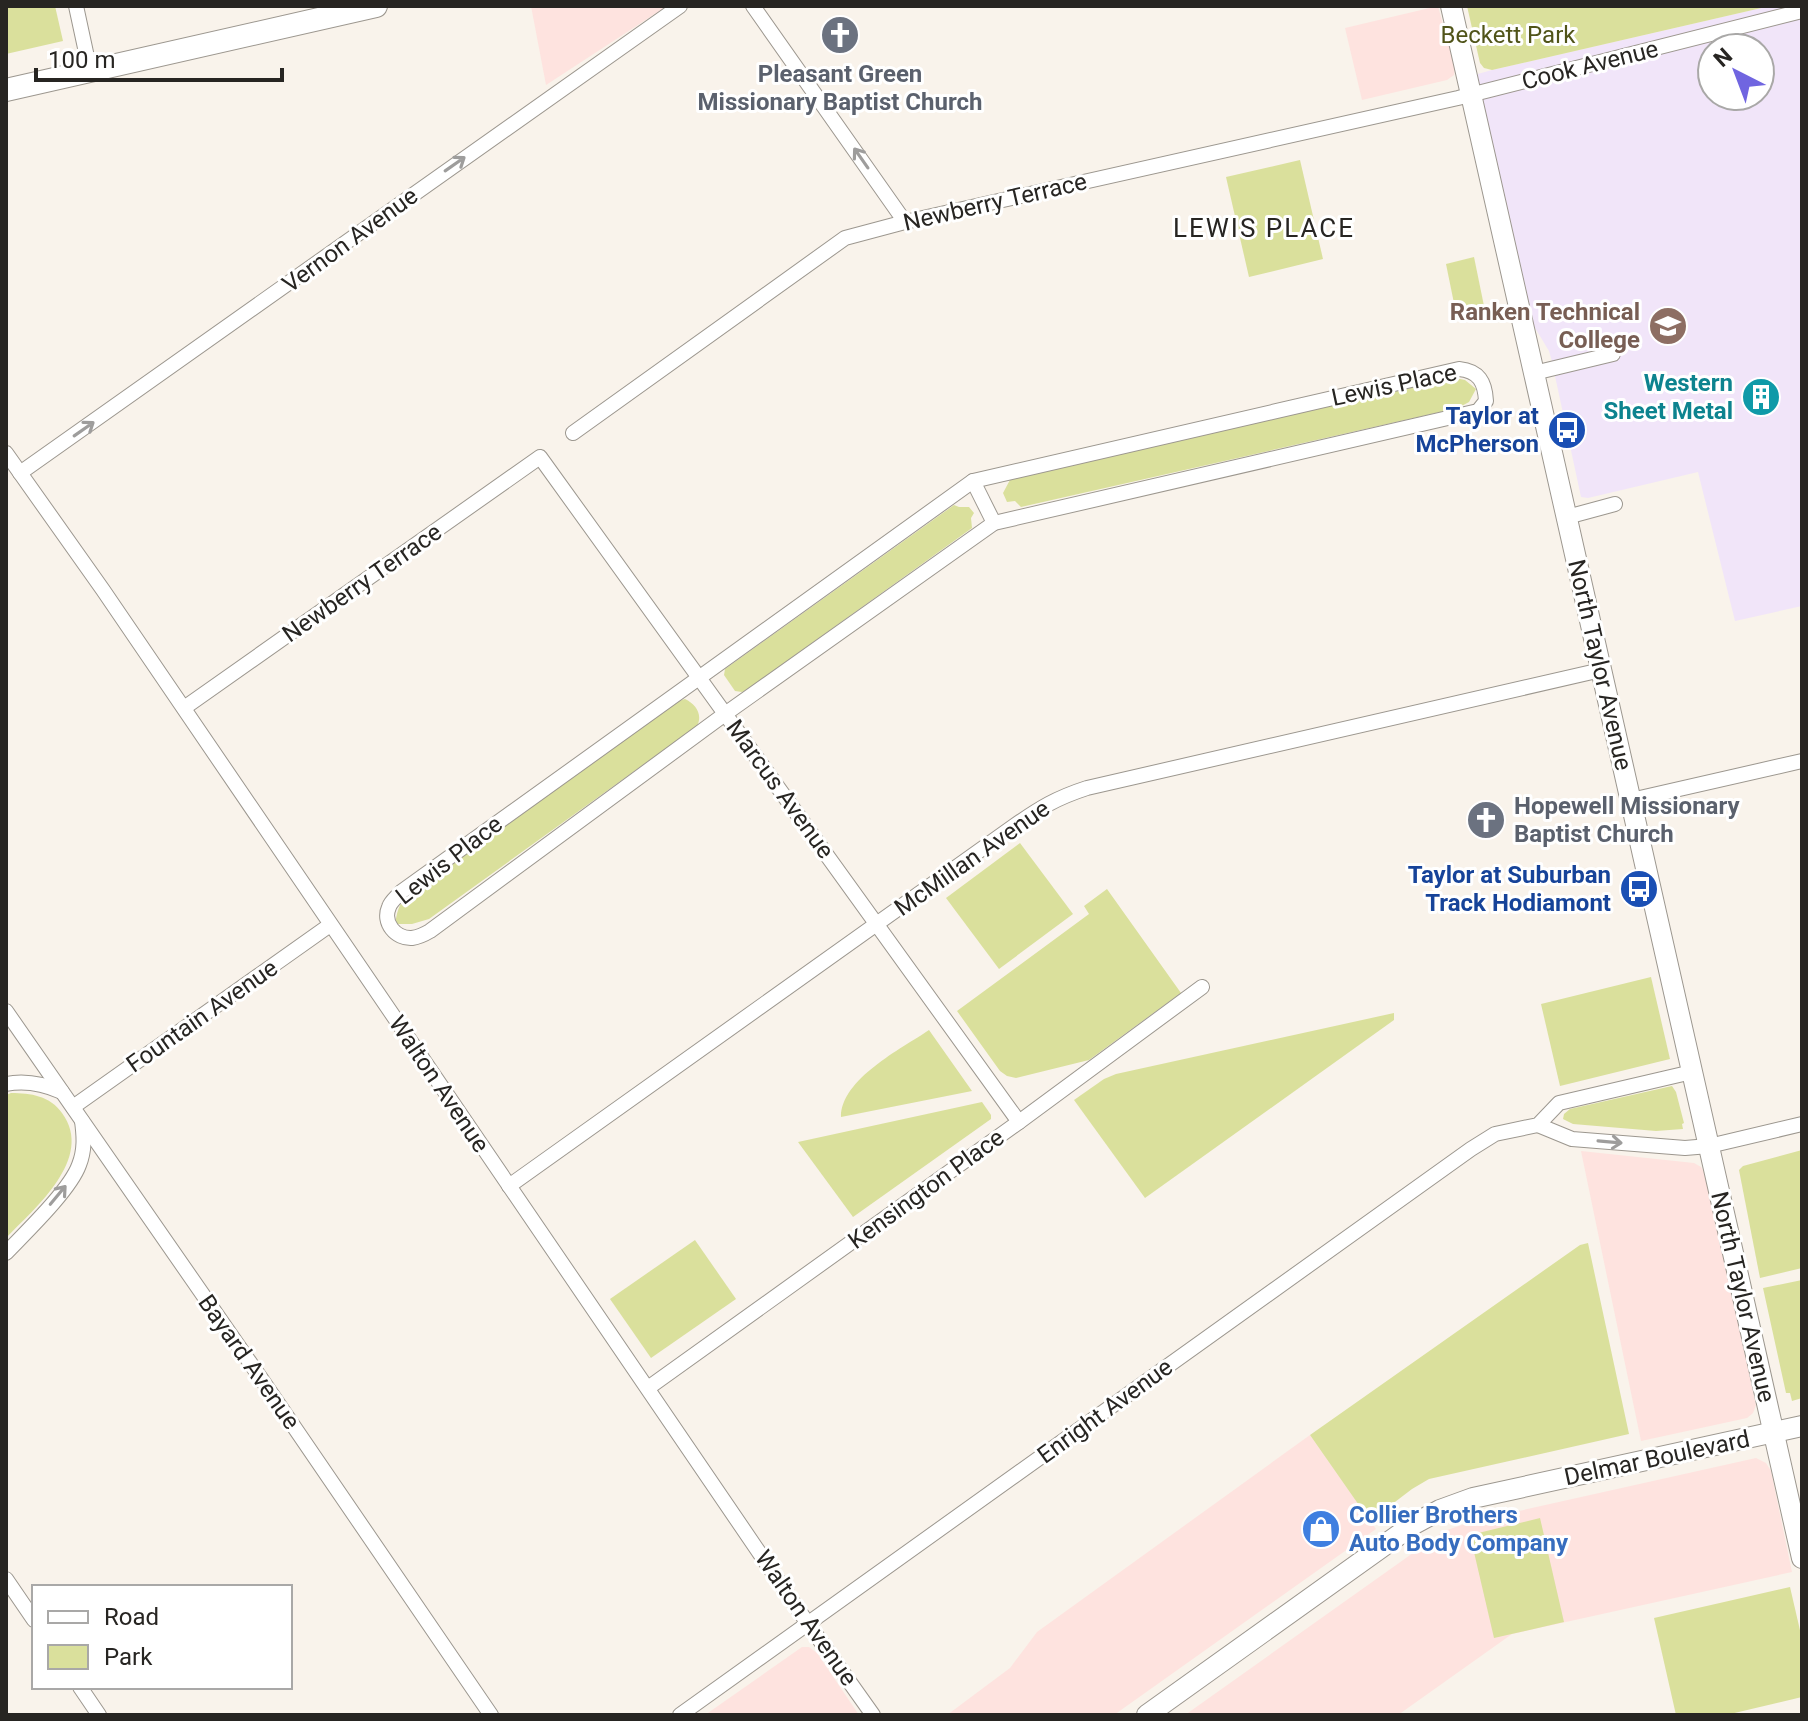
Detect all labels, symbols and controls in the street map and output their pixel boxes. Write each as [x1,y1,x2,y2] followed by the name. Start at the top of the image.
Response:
[819,14,861,56] church icon: Pleasant Green Missionary Baptist Church
[1441,21,1576,49] park label: Beckett Park
[36,32,282,82] scale bar
[1696,32,1776,112] north arrow
[1519,35,1661,95] street label: Cook Avenue
[1709,43,1737,72] text: N
[48,46,115,74] text: 100 m
[698,60,982,116] place label: Pleasant Green Missionary Baptist Church
[853,148,869,170] one-way arrow
[444,156,466,172] one-way arrow
[901,167,1089,237] street label: Newberry Terrace
[277,182,423,298] street label: Vernon Avenue
[1173,213,1355,243] district label: LEWIS PLACE
[1450,298,1640,354] place label: Ranken Technical College
[1647,305,1689,347] school or university icon: Ranken Technical College
[1329,358,1459,412] street label: Lewis Place
[1603,369,1733,425] place label: Western Sheet Metal
[1740,376,1782,418] building icon: Western Sheet Metal
[1415,402,1539,458] place label: Taylor at McPherson
[1546,409,1588,451] bus stop icon: Taylor at McPherson
[73,421,95,437] one-way arrow
[277,518,447,648] street label: Newberry Terrace
[1562,557,1638,773] street label: North Taylor Avenue
[720,714,840,864] street label: Marcus Avenue
[1514,792,1740,848] place label: Hopewell Missionary Baptist Church
[889,794,1055,922] street label: McMillan Avenue
[1465,799,1507,841] church icon: Hopewell Missionary Baptist Church
[390,810,508,910] street label: Lewis Place
[1408,861,1611,917] place label: Taylor at Suburban Track Hodiamont
[1618,868,1660,910] bus stop icon: Taylor at Suburban Track Hodiamont
[121,954,283,1078] street label: Fountain Avenue
[383,1010,495,1158] street label: Walton Avenue
[843,1123,1009,1255] street label: Kensington Place
[1596,1135,1623,1150] one-way arrow
[49,1185,67,1206] one-way arrow
[1705,1189,1781,1405] street label: North Taylor Avenue
[192,1289,306,1435] street label: Bayard Avenue
[1032,1353,1178,1469] street label: Enright Avenue
[1562,1425,1752,1491] street label: Delmar Boulevard
[1349,1501,1569,1557] place label: Collier Brothers Auto Body Company
[1300,1508,1342,1550] shop icon: Collier Brothers Auto Body Company
[749,1545,863,1691] street label: Walton Avenue
[32,1585,292,1689] legend
[104,1603,159,1631] text: Road
[104,1643,153,1671] text: Park

